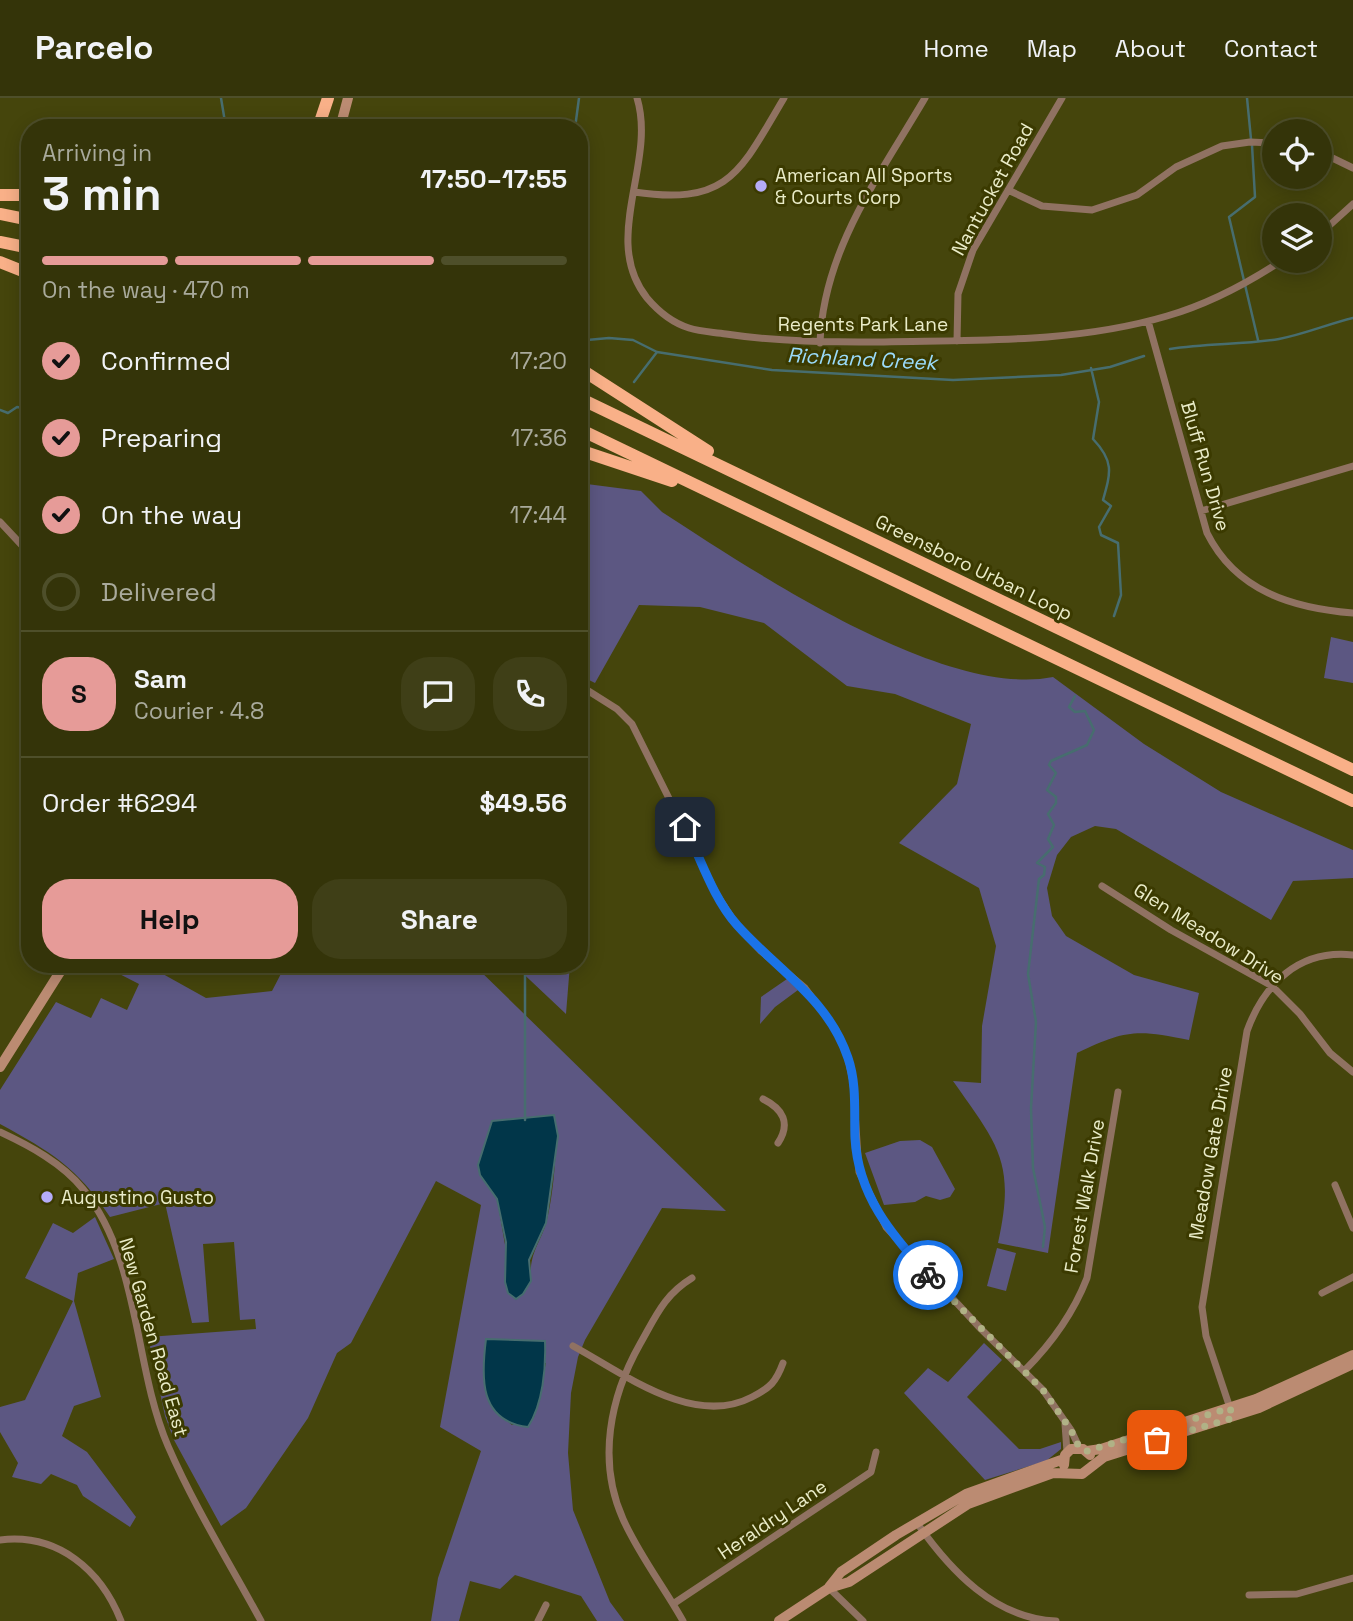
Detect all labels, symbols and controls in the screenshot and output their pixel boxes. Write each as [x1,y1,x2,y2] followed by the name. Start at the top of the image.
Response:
[35,27,154,69] text: Parcelo
[923,33,989,64] text: Home
[1027,33,1077,64] text: Map
[1115,33,1186,64] text: About
[1224,33,1318,64] text: Contact
[946,119,1039,260] street label: Nantucket Road
[1262,119,1332,273] map controls
[1262,119,1332,189] button: locate
[42,138,152,168] text: Arriving in
[420,162,567,196] text: 17:50–17:55
[775,163,953,210] place label: American All Sports & Courts Corp
[42,165,162,223] text: 3 min
[753,178,769,194] marker: American All Sports & Courts Corp
[1262,203,1332,273] button: layers
[42,275,250,305] text: On the way · 470 m
[778,312,948,337] street label: Regents Park Lane
[786,341,940,376] water label: Richland Creek
[42,342,80,380] icon: check
[101,344,231,378] text: Confirmed
[510,346,567,376] text: 17:20
[1175,398,1236,534] street label: Bluff Run Drive
[42,419,80,457] icon: check
[101,421,222,455] text: Preparing
[511,423,567,453] text: 17:36
[42,496,80,534] icon: check
[101,498,242,532] text: On the way
[510,500,567,530] text: 17:44
[871,509,1077,626] street label: Greensboro Urban Loop
[101,575,217,609] text: Delivered
[401,657,475,731] button: chat
[493,657,567,731] button: phone
[134,662,187,696] text: Sam
[71,677,87,711] text: S
[134,696,264,726] text: Courier · 4.8
[42,786,197,820] text: Order #6294
[479,786,567,820] text: $49.56
[655,797,715,857] pin
[666,808,704,846] icon: home
[1129,877,1289,990] street label: Glen Meadow Drive
[42,879,298,959] button: Help
[312,879,567,959] button: Share
[1183,1065,1238,1242] street label: Meadow Gate Drive
[1059,1117,1110,1275] street label: Forest Walk Drive
[61,1185,214,1210] place label: Augustino Gusto
[39,1189,55,1205] marker: Augustino Gusto
[113,1235,194,1439] street label: New Garden Road East
[893,1240,963,1310] courier
[909,1256,947,1294] icon: bike
[1127,1410,1187,1470] pin
[1138,1421,1176,1459] icon: bag
[713,1474,832,1565] street label: Heraldry Lane

